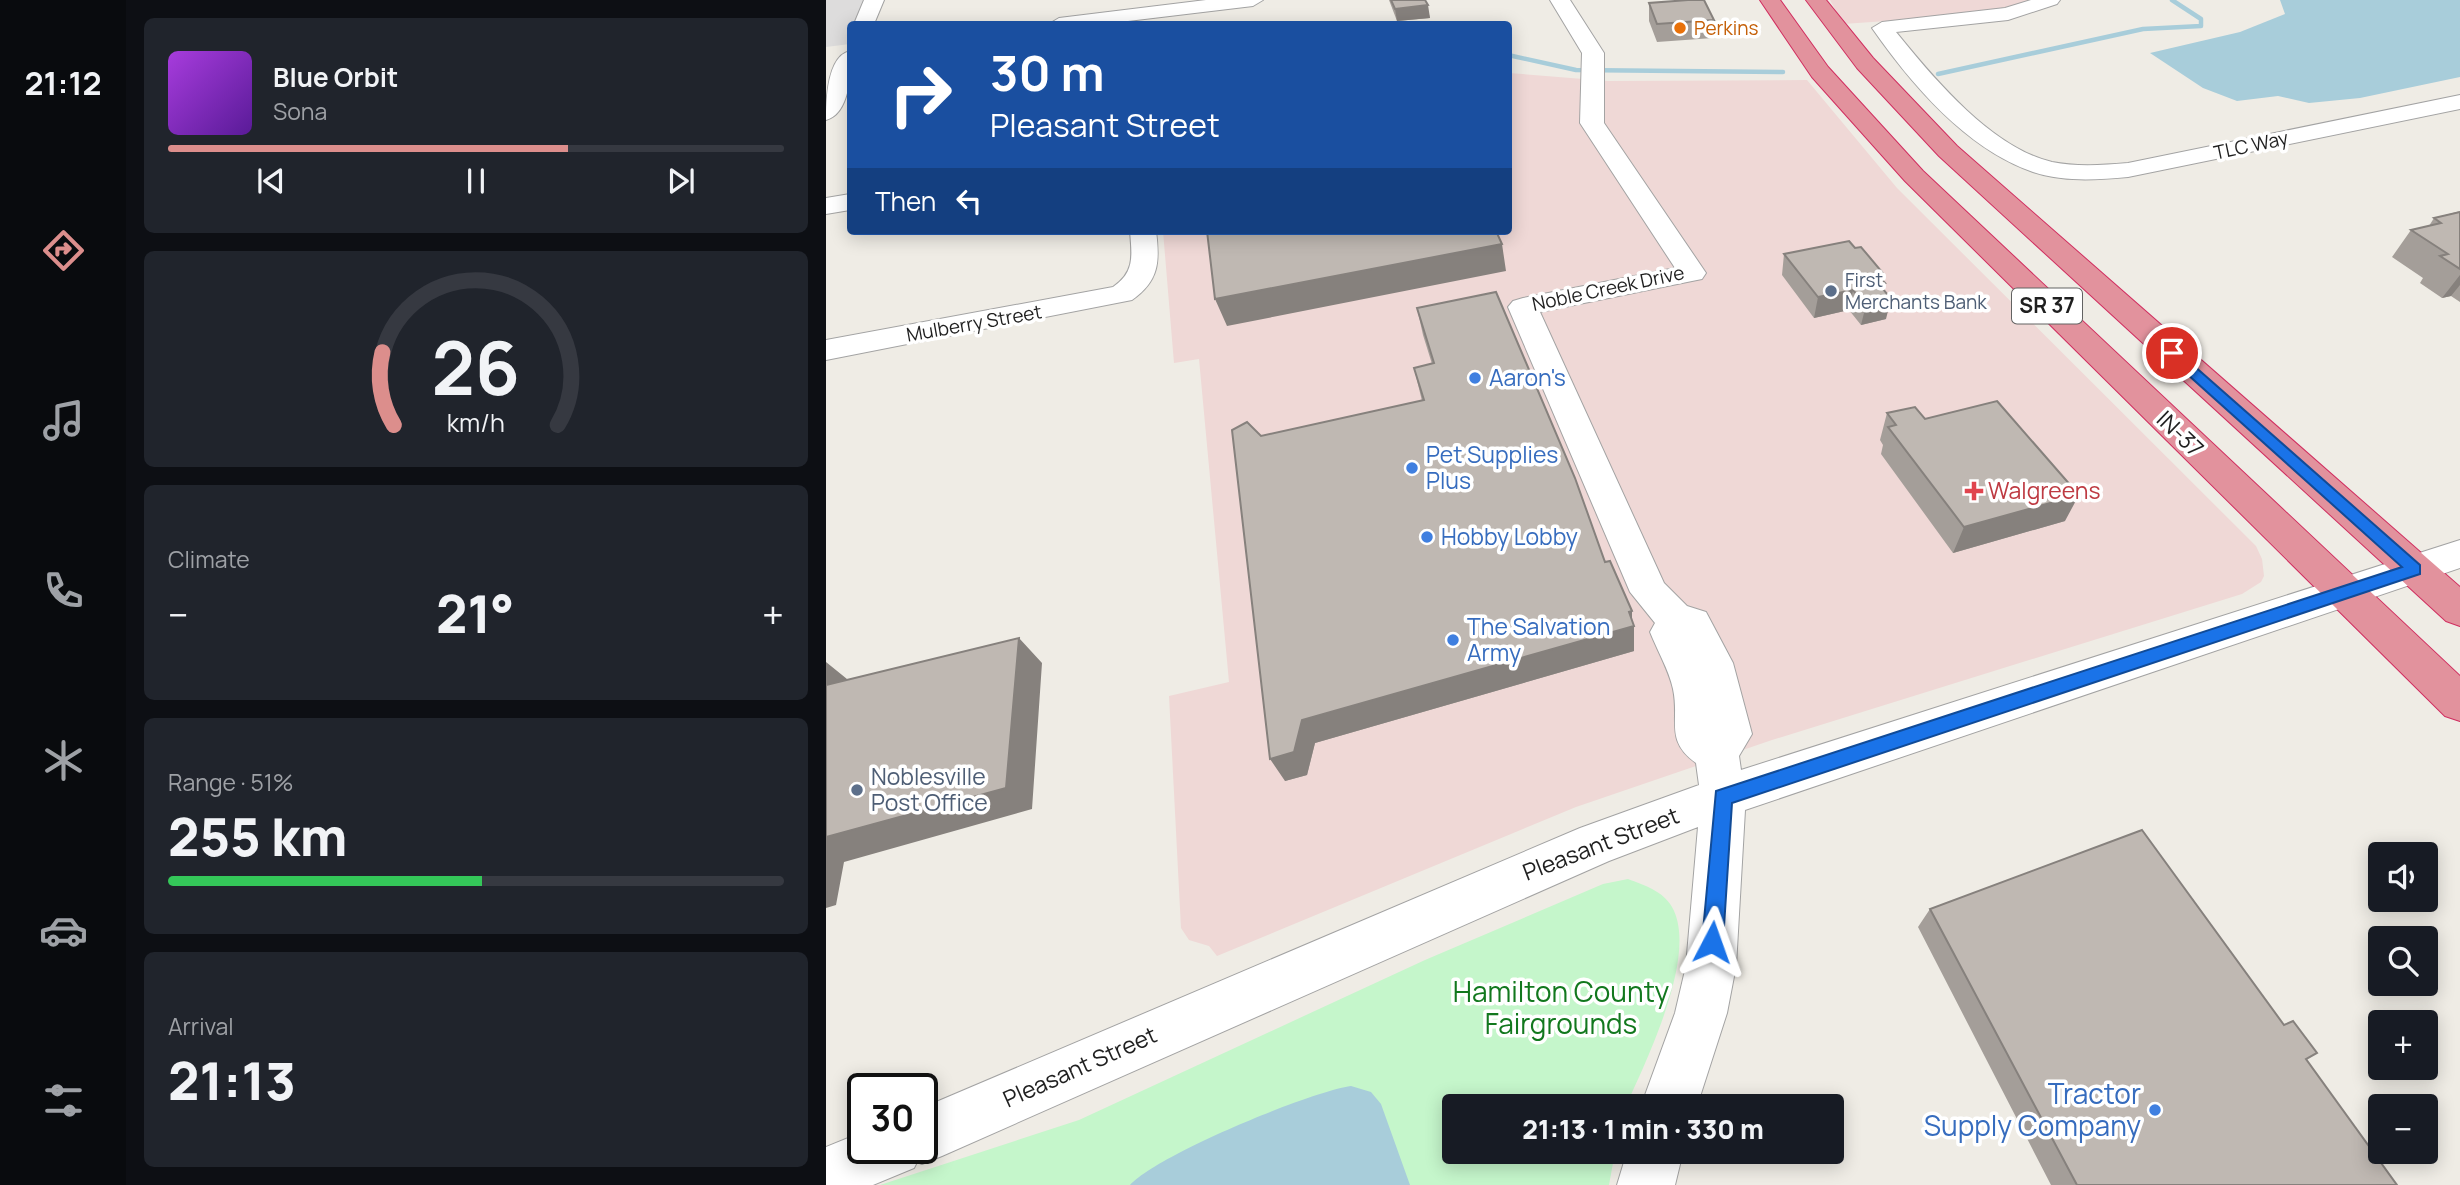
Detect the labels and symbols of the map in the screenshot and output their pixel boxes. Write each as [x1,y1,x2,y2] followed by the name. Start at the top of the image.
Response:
[1694,15,1759,41] place label: Perkins
[1672,20,1688,36] marker: Perkins
[2211,124,2291,166] street label: TLC Way
[1530,259,1686,317] street label: Noble Creek Drive
[1845,267,1987,315] place label: First Merchants Bank
[1823,283,1839,299] marker: First Merchants Bank
[2012,288,2082,324] road number: SR 37
[904,298,1044,348] street label: Mulberry Street
[2142,323,2202,383] pin
[1489,361,1566,393] place label: Aaron's
[1467,370,1483,386] marker: Aaron's
[2150,403,2211,464] street label: IN-37
[1426,438,1558,496] place label: Pet Supplies Plus
[1404,460,1420,476] marker: Pet Supplies Plus
[1988,474,2101,506] place label: Walgreens
[1966,483,1982,499] marker: Walgreens
[1441,520,1578,552] place label: Hobby Lobby
[1419,529,1435,545] marker: Hobby Lobby
[1467,610,1610,668] place label: The Salvation Army
[1445,632,1461,648] marker: The Salvation Army
[871,760,988,818] place label: Noblesville Post Office
[849,782,865,798] marker: Noblesville Post Office
[1518,799,1683,888] street label: Pleasant Street
[1675,905,1749,979] position arrow
[1453,972,1669,1042] park label: Hamilton County Fairgrounds
[998,1018,1162,1114] street label: Pleasant Street
[847,1073,938,1164] speed limit sign: 30
[1924,1074,2141,1144] place label: Tractor Supply Company
[2147,1102,2163,1118] marker: Tractor Supply Company

